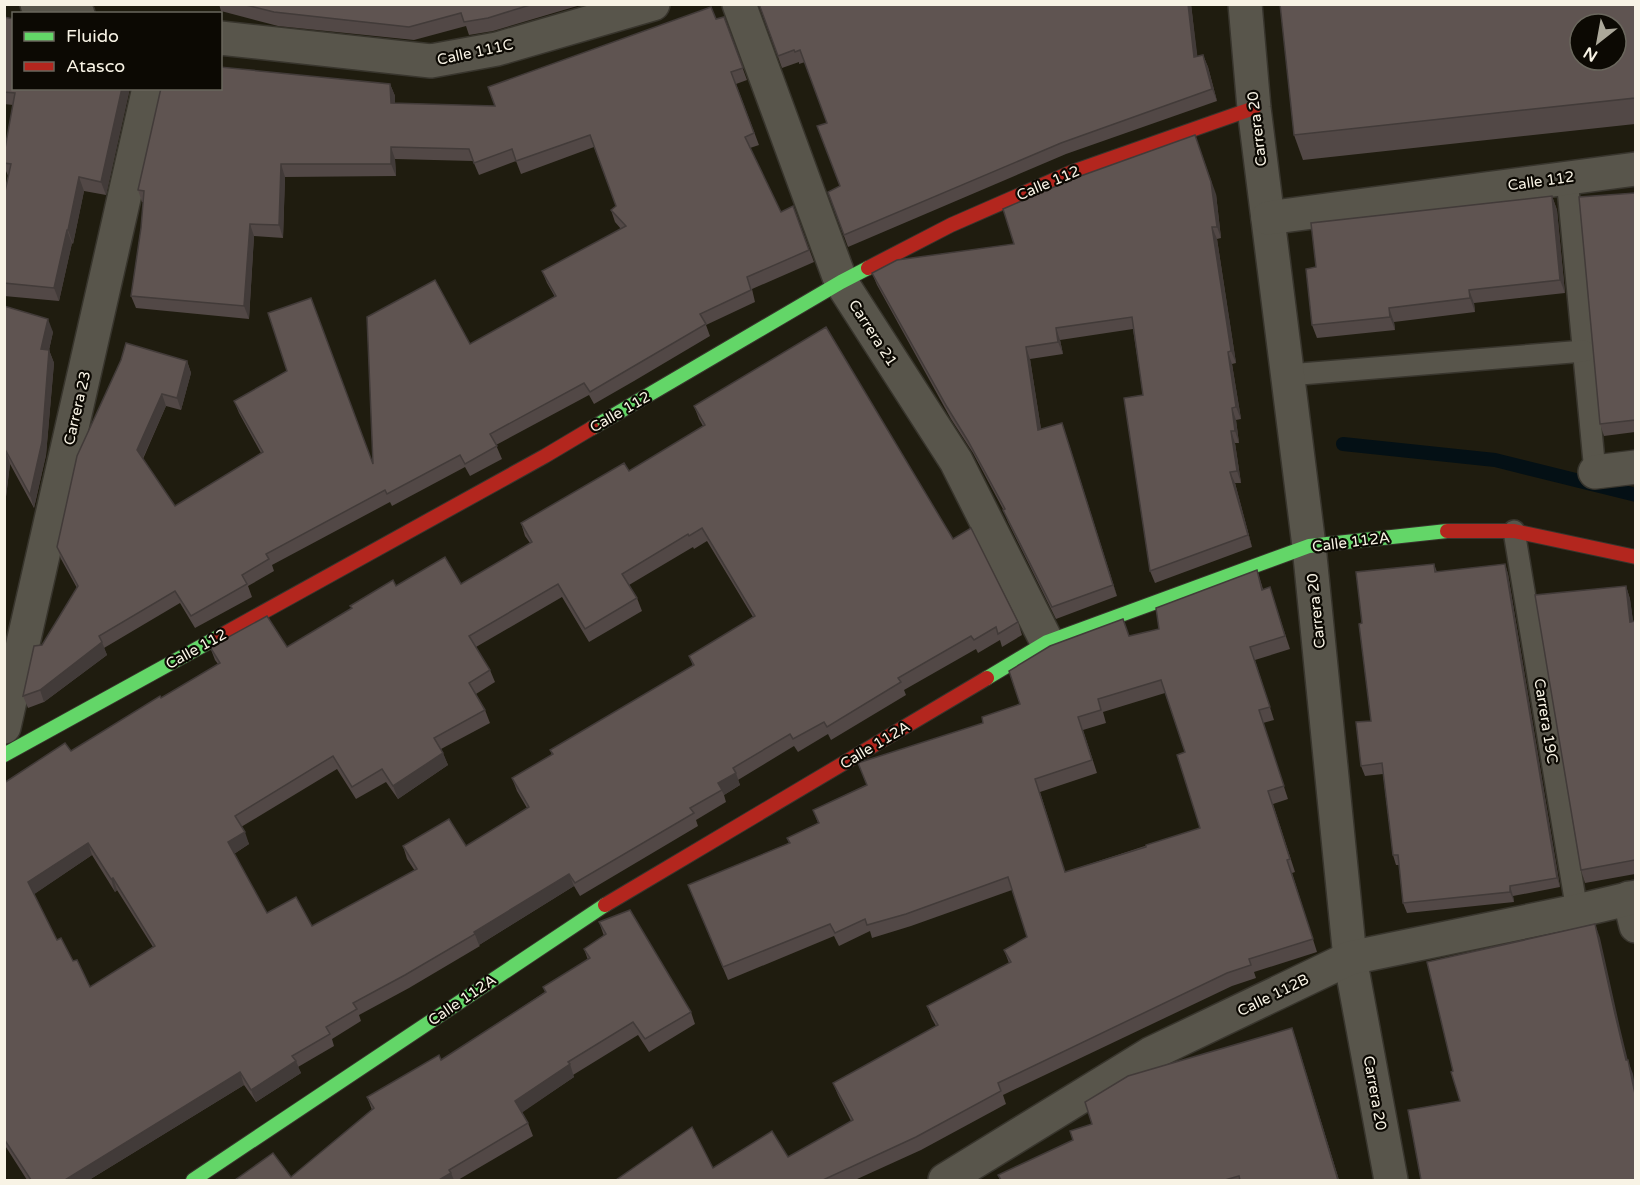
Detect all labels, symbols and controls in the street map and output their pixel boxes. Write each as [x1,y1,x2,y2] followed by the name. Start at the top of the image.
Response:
[12,12,222,90] legend
[1568,12,1628,72] north arrow
[66,25,119,47] text: Fluido
[435,35,515,69] street label: Calle 111C
[1580,42,1601,66] text: N
[66,55,125,77] text: Atasco
[1243,90,1271,168] street label: Carrera 20
[1014,162,1082,204] street label: Calle 112
[1507,167,1575,195] street label: Calle 112
[845,296,901,370] street label: Carrera 21
[60,369,94,447] street label: Carrera 23
[586,387,654,437] street label: Calle 112
[1311,528,1391,556] street label: Calle 112A
[1303,573,1329,649] street label: Carrera 20
[162,625,230,673] street label: Calle 112
[1530,677,1562,765] street label: Carrera 19C
[837,717,913,773] street label: Calle 112A
[1234,970,1312,1020] street label: Calle 112B
[425,971,499,1029] street label: Calle 112A
[1360,1054,1390,1132] street label: Carrera 20

